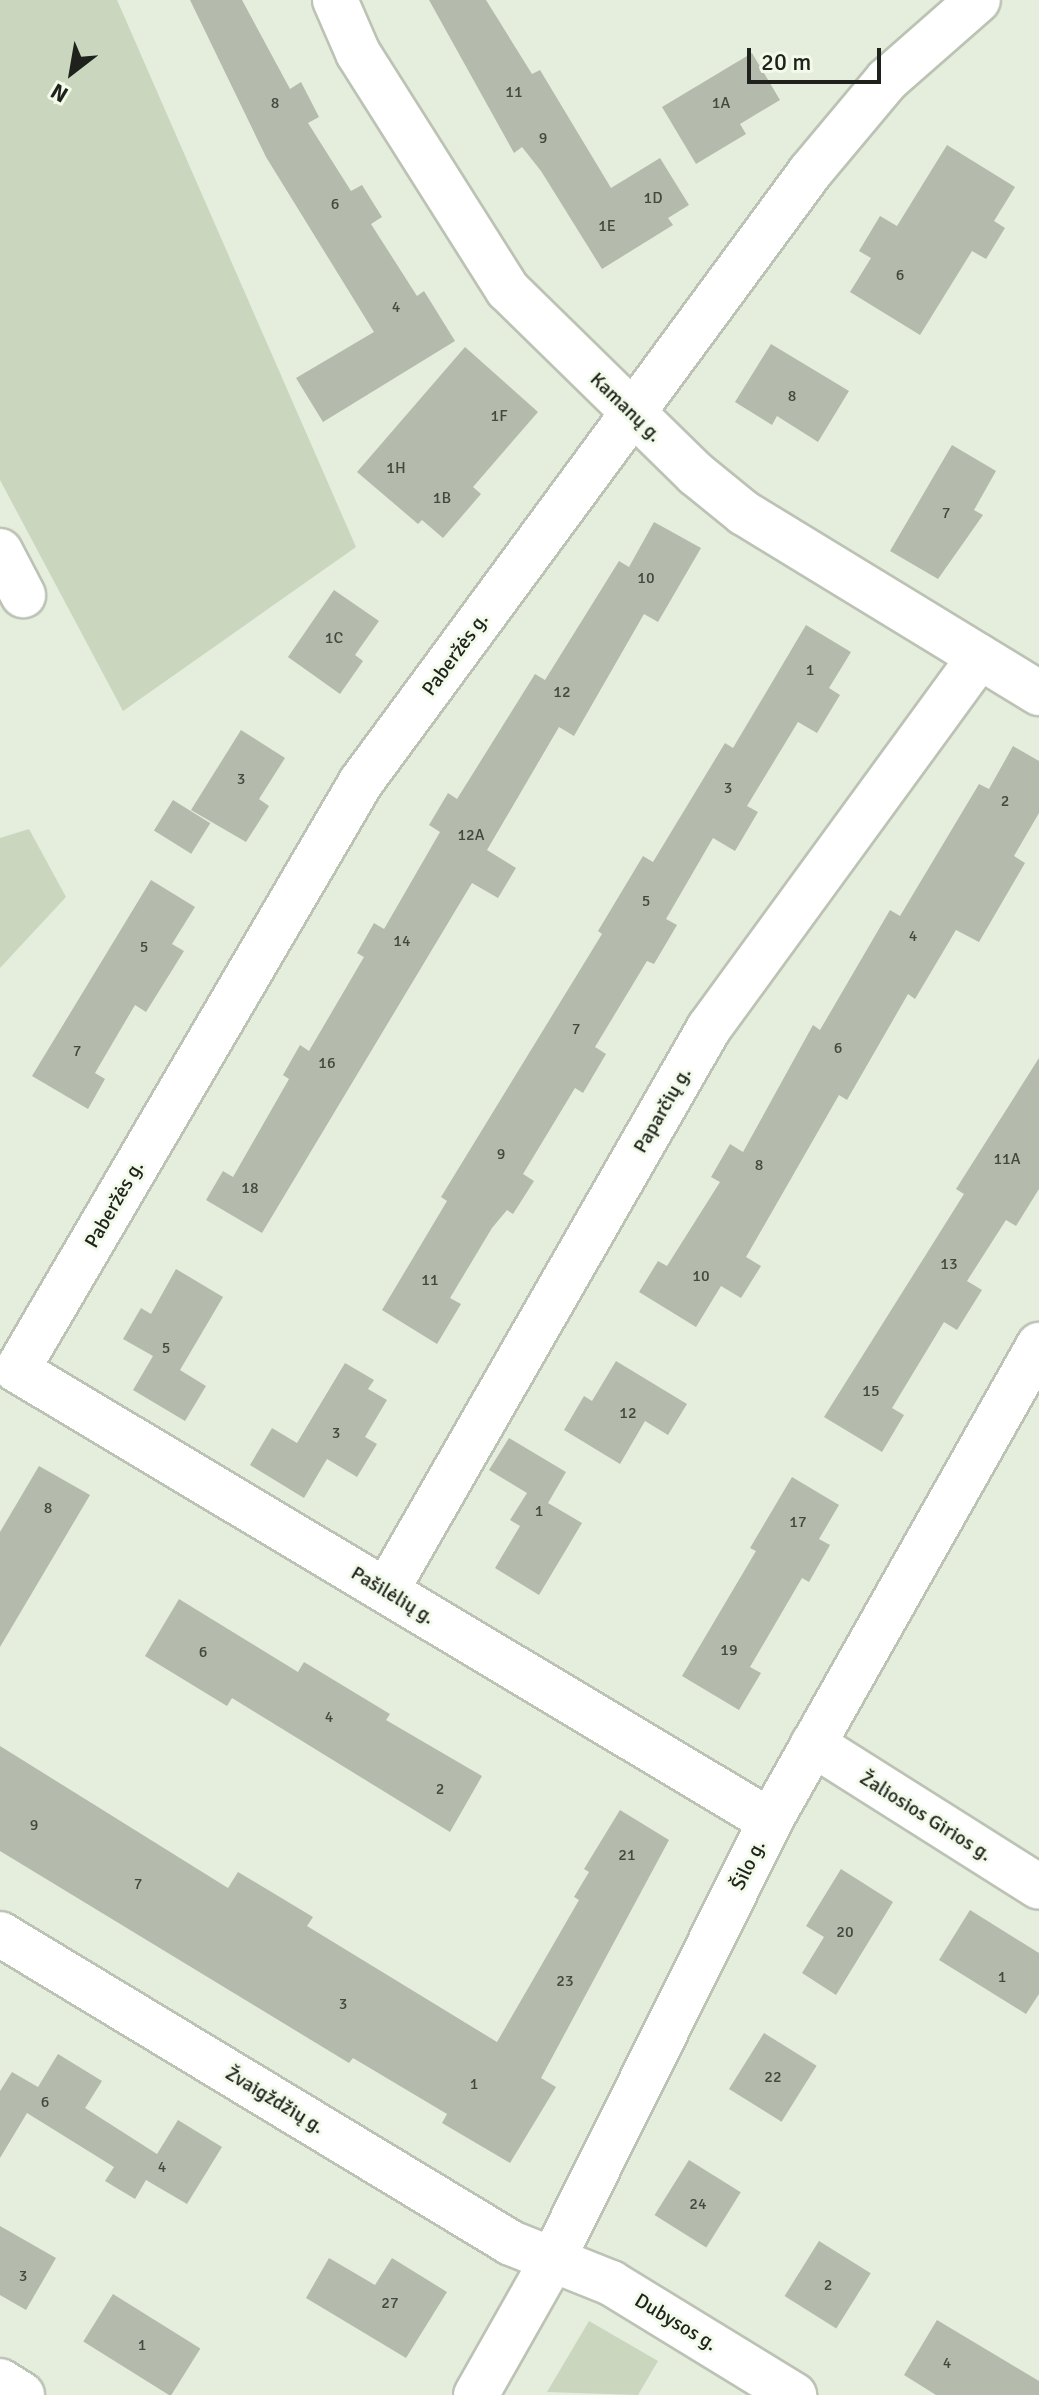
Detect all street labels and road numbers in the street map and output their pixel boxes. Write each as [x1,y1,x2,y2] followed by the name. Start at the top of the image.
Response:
[585,367,667,447] street label: Kamanų g.
[417,608,493,700] street label: Paberžės g.
[628,1063,696,1157] street label: Paparčių g.
[79,1156,149,1252] street label: Paberžės g.
[347,1561,439,1629] street label: Pašilėlių g.
[856,1766,996,1866] street label: Žaliosios Girios g.
[726,1836,770,1894] street label: Šilo g.
[221,2061,329,2139] street label: Žvaigždžių g.
[630,2288,722,2356] street label: Dubysos g.

